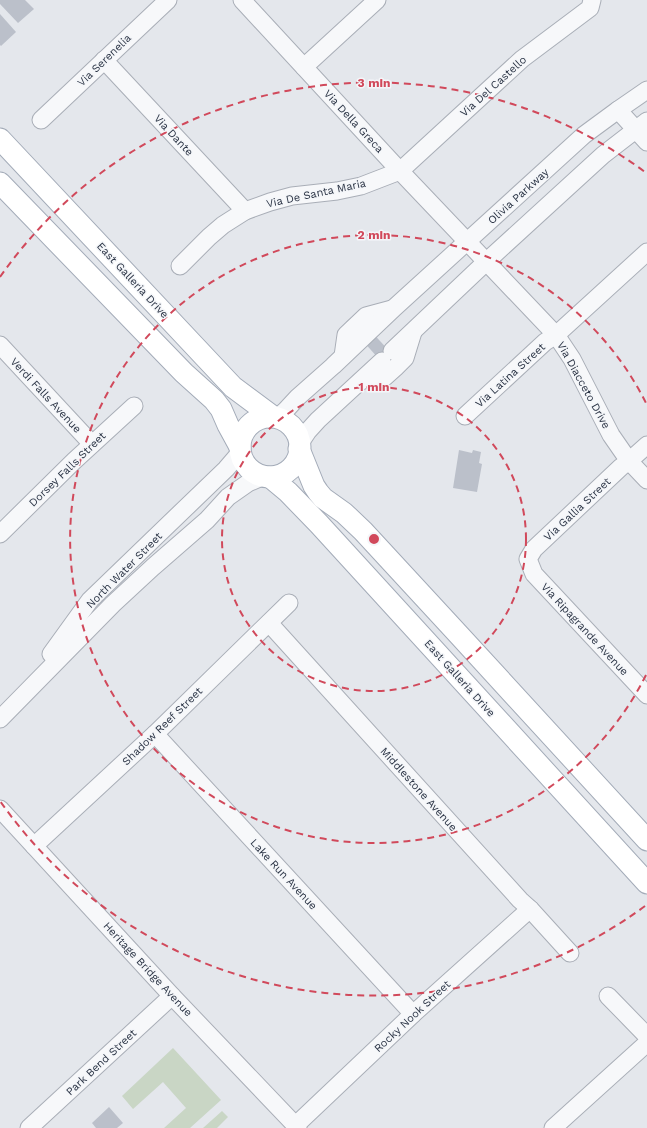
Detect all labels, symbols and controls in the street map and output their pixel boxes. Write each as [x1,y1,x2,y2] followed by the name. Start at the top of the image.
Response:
[75,32,134,89] street label: Via Serenelia
[458,53,529,120] street label: Via Del Castello
[358,76,390,90] text: 3 min
[321,87,386,156] street label: Via Della Greca
[151,112,196,159] street label: Via Dante
[485,165,552,227] street label: Olivia Parkway
[265,177,367,210] street label: Via De Santa Maria
[358,228,390,242] text: 2 min
[94,240,171,321] street label: East Galleria Drive
[554,339,613,431] street label: Via Diacceto Drive
[473,340,548,410] street label: Via Latina Street
[7,355,84,436] street label: Verdi Falls Avenue
[359,380,389,394] text: 1 min
[26,429,109,509] street label: Dorsey Falls Street
[541,475,614,544] street label: Via Gallia Street
[84,529,165,611] street label: North Water Street
[367,532,381,546] centre of rings
[538,580,631,678] street label: Via Ripagrande Avenue
[422,637,498,720] street label: East Galleria Drive
[119,684,205,768] street label: Shadow Reef Street
[378,745,460,834] street label: Middlestone Avenue
[248,836,320,912] street label: Lake Run Avenue
[100,919,195,1019] street label: Heritage Bridge Avenue
[372,977,453,1055] street label: Rocky Nook Street
[64,1026,139,1098] street label: Park Bend Street

